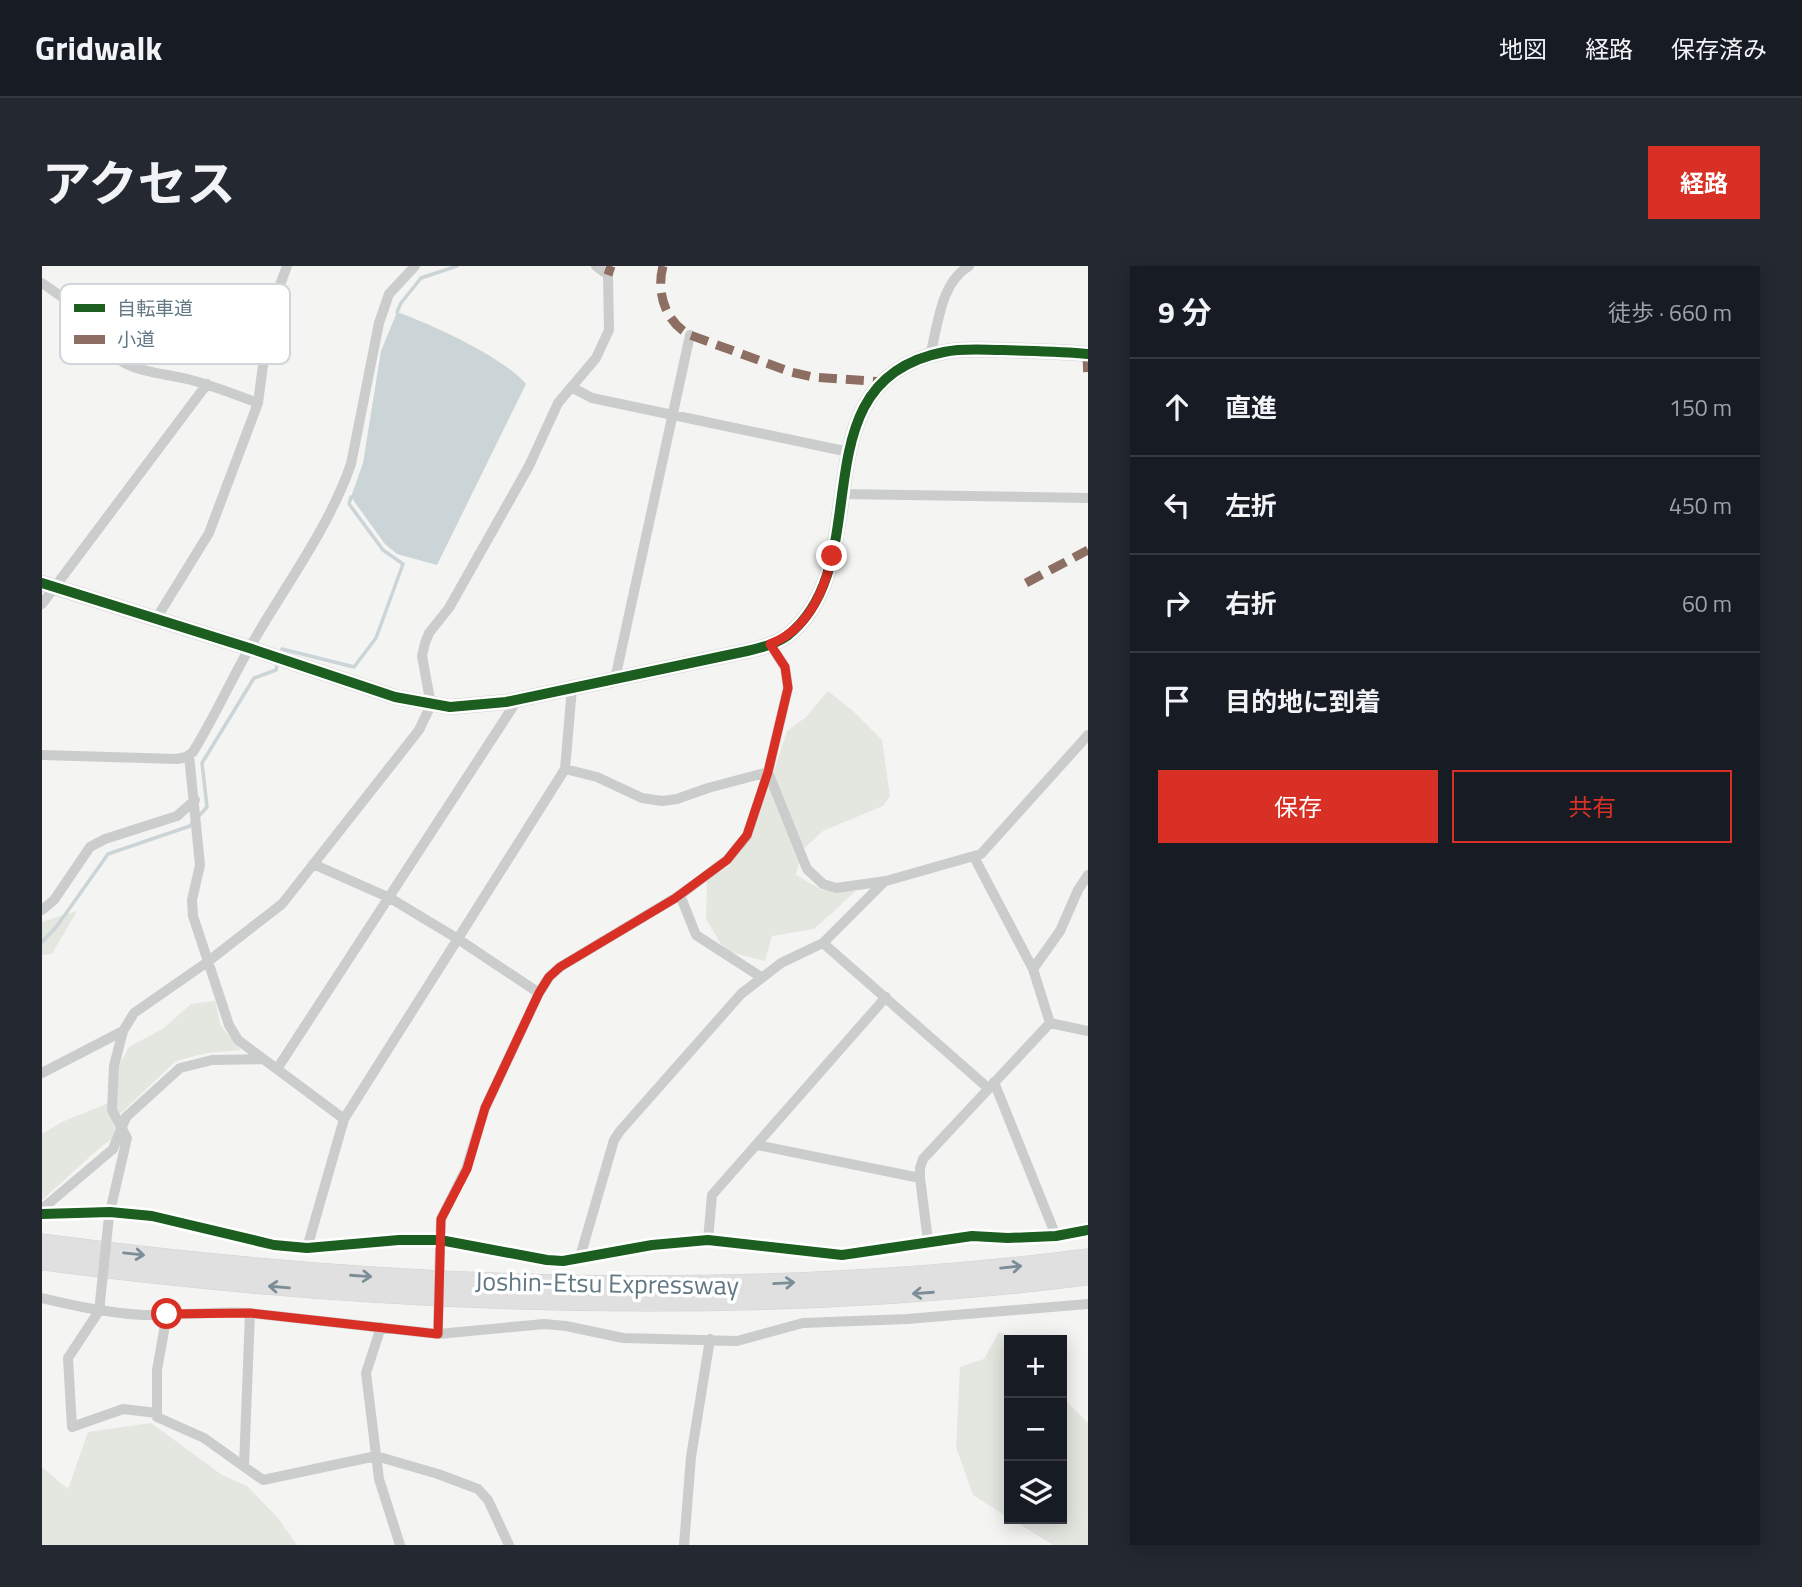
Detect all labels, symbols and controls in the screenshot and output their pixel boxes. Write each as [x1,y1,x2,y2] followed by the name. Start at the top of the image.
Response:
[35,23,162,73] text: Gridwalk
[1499,31,1547,67] text: 地図
[1585,31,1633,67] text: 経路
[1671,31,1767,67] text: 保存済み
[42,145,236,220] text: アクセス
[1648,146,1760,219] button: 経路
[60,284,290,364] legend
[1158,289,1211,335] text: 9 分
[117,293,193,322] text: 自転車道
[1608,295,1732,330] text: 徒歩 · 660 m
[117,324,155,353] text: 小道
[1158,388,1196,426] icon: ahead
[1225,388,1277,427] text: 直進
[1669,390,1732,425] text: 150 m
[1158,486,1196,524] icon: left
[1225,486,1277,525] text: 左折
[1669,488,1732,523] text: 450 m
[816,540,847,571] route end
[1158,584,1196,622] icon: right
[1225,584,1277,623] text: 右折
[1682,586,1732,621] text: 60 m
[1158,682,1196,720] icon: arrive
[1225,682,1381,721] text: 目的地に到着
[1158,770,1438,843] button: 保存
[1452,770,1732,843] button: 共有
[122,1248,145,1261] one-way arrow
[475,1261,739,1305] street label: Joshin-Etsu Expressway
[999,1261,1021,1274] one-way arrow
[349,1269,372,1282] one-way arrow
[772,1277,795,1290] one-way arrow
[269,1280,291,1293] one-way arrow
[911,1286,934,1299] one-way arrow
[151,1298,182,1329] route start
[1004,1335,1067,1524] map controls
[1004,1335,1067,1398] button: +
[1004,1398,1067,1461] button: −
[1004,1461,1067,1524] button: layers

